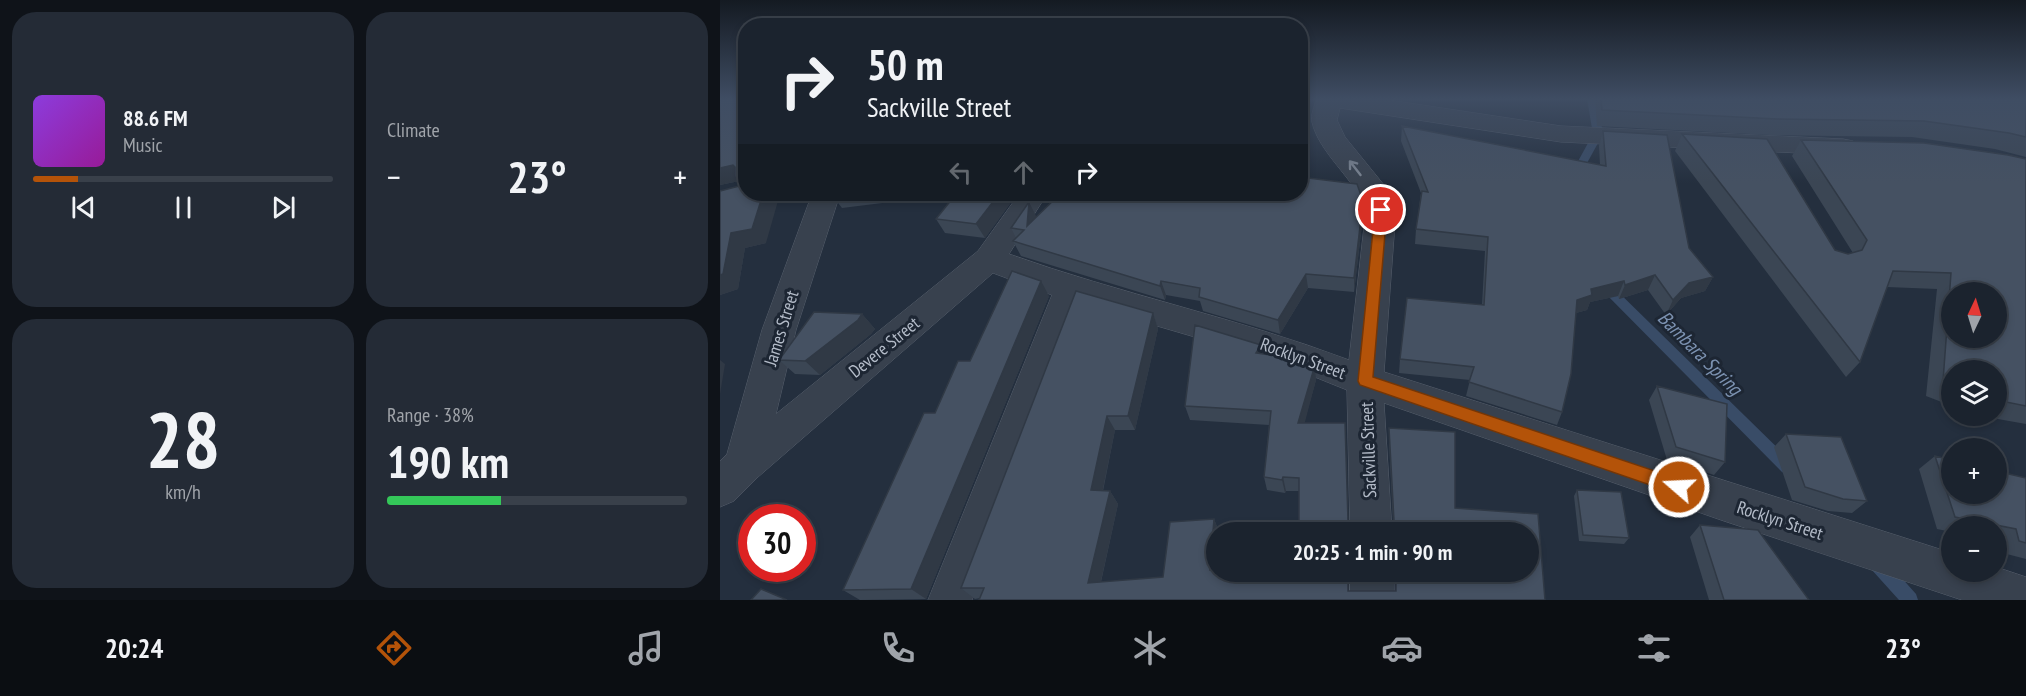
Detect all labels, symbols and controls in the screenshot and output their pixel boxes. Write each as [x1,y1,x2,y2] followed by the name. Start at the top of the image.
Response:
[867,37,944,92] text: 50 m
[768,42,846,120] icon: right
[867,90,1011,124] text: Sackville Street
[123,104,188,132] text: 88.6 FM
[387,117,440,143] text: Climate
[123,132,163,158] text: Music
[507,147,567,205] text: 23°
[387,155,401,198] text: −
[673,155,687,198] text: +
[944,156,977,189] icon: left
[1007,156,1040,189] icon: ahead
[1070,156,1103,189] icon: right
[1349,160,1361,176] one-way arrow
[1355,184,1406,235] pin
[67,191,100,224] icon: previous
[167,191,200,224] icon: pause
[267,191,300,224] icon: next
[1364,193,1397,226] icon: arrive
[1941,282,2007,348] north arrow
[1941,282,2007,582] map controls
[758,287,803,370] street label: James Street
[1652,305,1749,402] water label: Bambara Spring
[844,311,924,383] street label: Devere Street
[1257,332,1349,384] street label: Rocklyn Street
[1941,360,2007,426] button: layers
[146,389,220,490] text: 28
[387,402,474,428] text: Range · 38%
[1355,402,1381,498] street label: Sackville Street
[387,432,509,490] text: 190 km
[1941,438,2007,504] button: +
[1647,455,1711,519] position arrow
[165,479,201,505] text: km/h
[1734,495,1826,545] street label: Rocklyn Street
[738,504,816,582] speed limit sign: 30
[1941,516,2007,582] button: −
[1293,538,1452,566] text: 20:25 · 1 min · 90 m
[373,627,415,669] icon: directions
[625,627,667,669] icon: music
[877,627,919,669] icon: phone
[1129,627,1171,669] icon: climate
[1381,627,1423,669] icon: car
[1633,627,1675,669] icon: filters
[105,631,163,665] text: 20:24
[1885,631,1921,665] text: 23°

